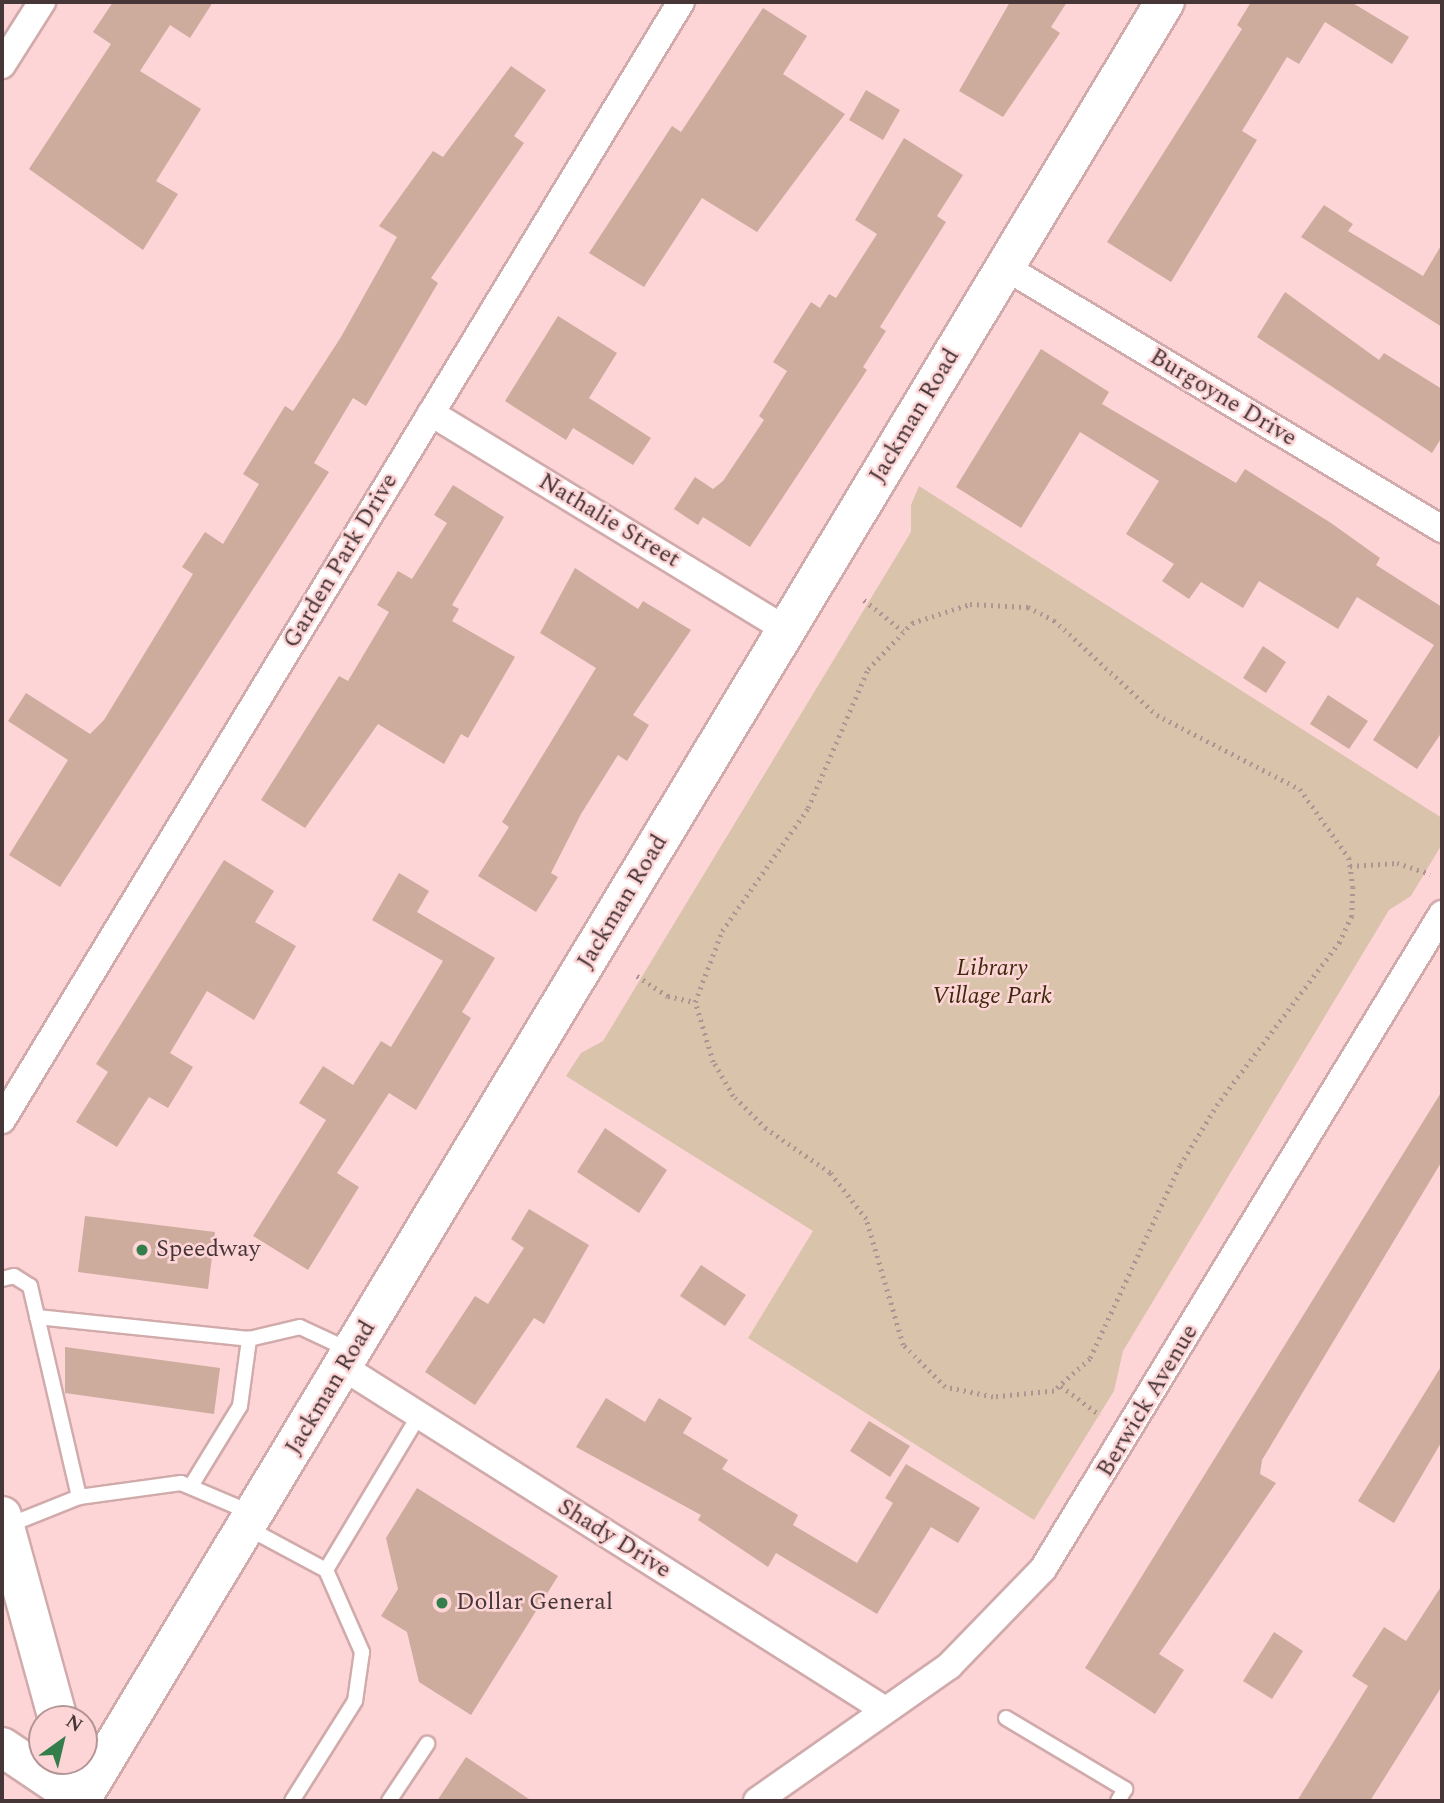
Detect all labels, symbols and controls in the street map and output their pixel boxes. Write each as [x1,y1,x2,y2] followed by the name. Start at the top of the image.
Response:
[1144,343,1302,453] street label: Burgoyne Drive
[864,344,966,488] street label: Jackman Road
[277,468,405,654] street label: Garden Park Drive
[533,468,685,574] street label: Nathalie Street
[572,830,674,974] street label: Jackman Road
[932,955,1052,1011] park label: Library Village Park
[156,1236,260,1264] place label: Speedway
[134,1242,150,1258] marker: Speedway
[280,1316,382,1460] street label: Jackman Road
[1091,1319,1205,1483] street label: Berwick Avenue
[552,1493,676,1585] street label: Shady Drive
[456,1589,613,1617] place label: Dollar General
[434,1595,450,1611] marker: Dollar General
[28,1705,98,1775] north arrow
[59,1707,88,1740] text: N

